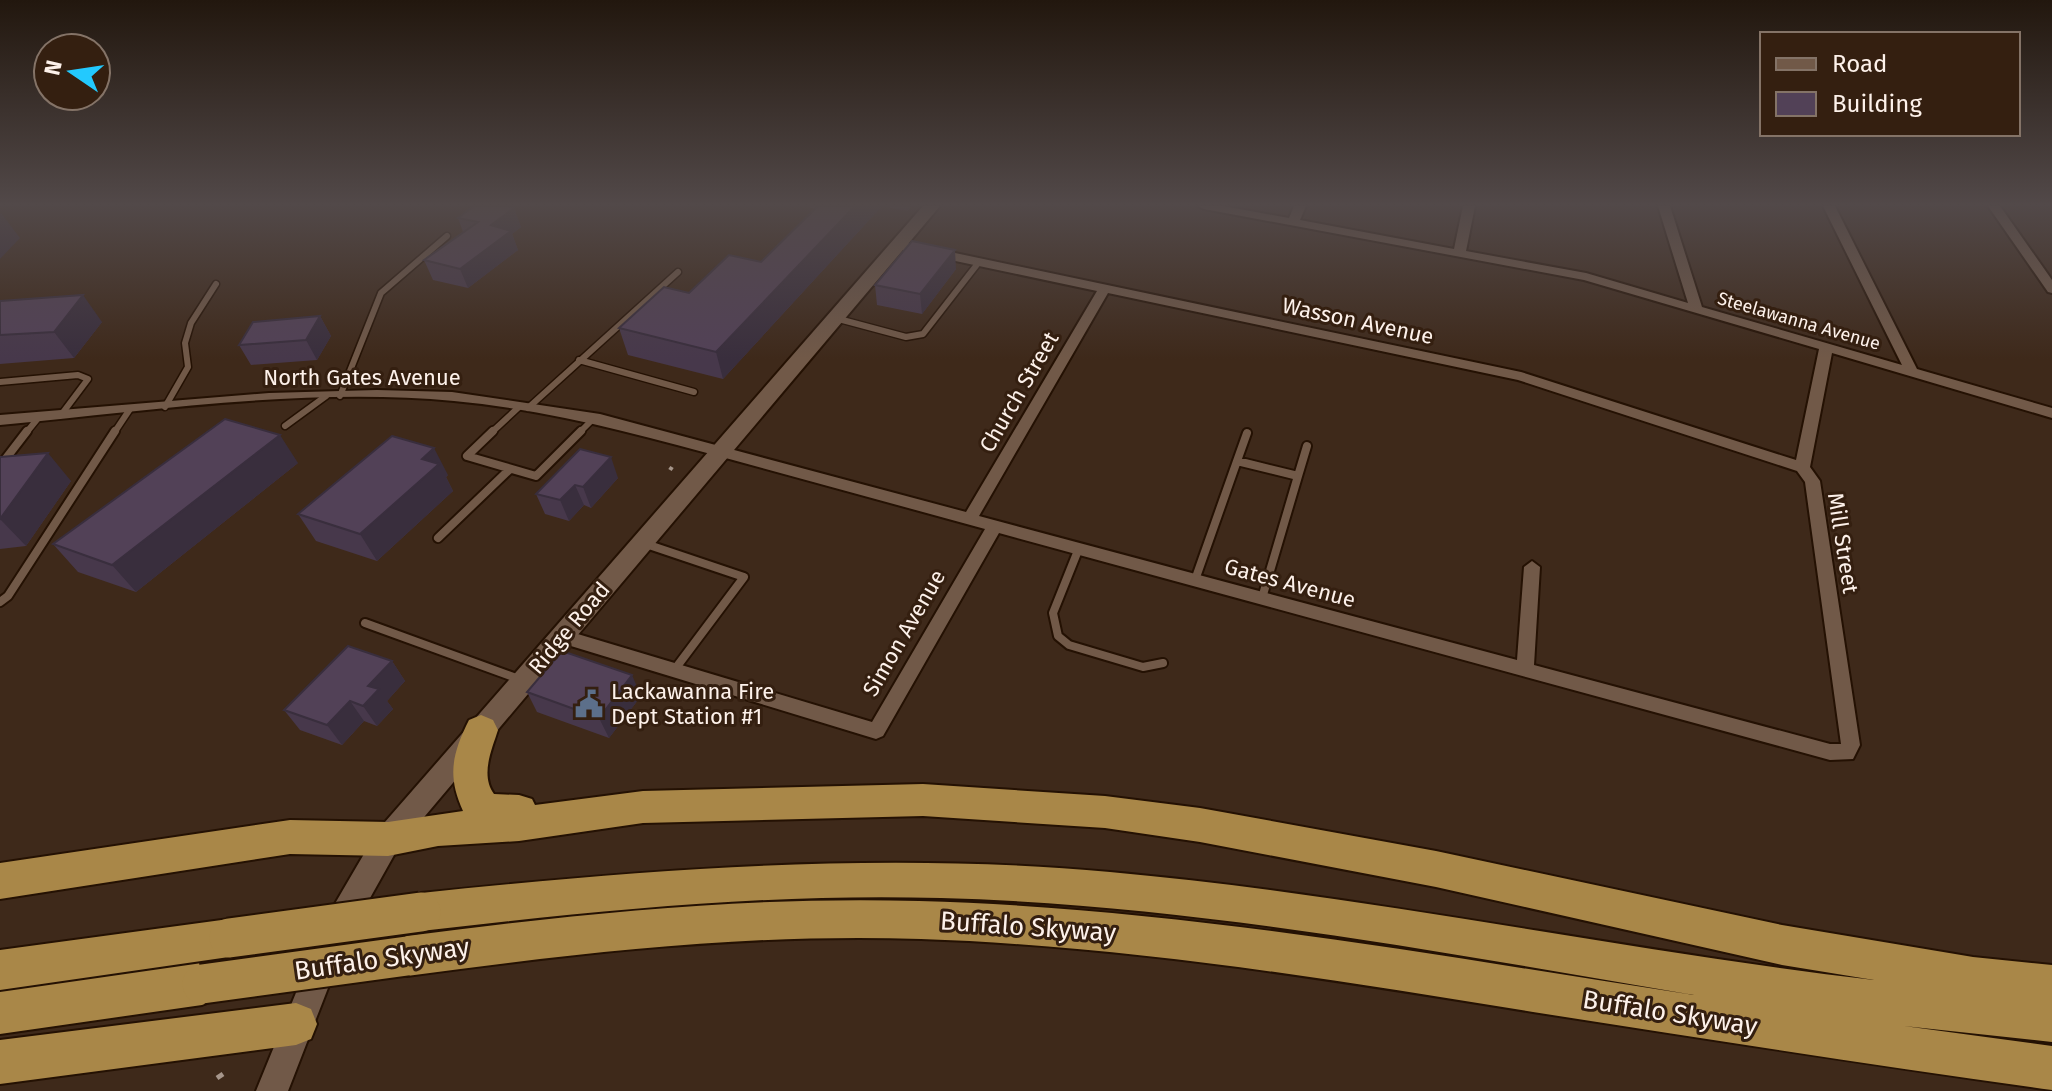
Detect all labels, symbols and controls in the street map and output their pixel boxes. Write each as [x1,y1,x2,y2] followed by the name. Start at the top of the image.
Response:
[32,32,112,112] north arrow
[1760,32,2020,136] legend
[1832,50,1887,78] text: Road
[38,57,68,78] text: N
[1832,90,1922,118] text: Building
[1715,287,1883,355] street label: Steelawanna Avenue
[1280,292,1436,350] street label: Wasson Avenue
[974,327,1064,457] street label: Church Street
[263,364,461,391] street label: North Gates Avenue
[1822,491,1864,595] street label: Mill Street
[1222,553,1358,613] street label: Gates Avenue
[857,565,951,701] street label: Simon Avenue
[523,576,615,680] street label: Ridge Road
[611,678,774,730] place label: Lackawanna Fire Dept Station #1
[574,689,604,719] public building icon: Lackawanna Fire Dept Station #1
[939,905,1117,949] street label: Buffalo Skyway
[293,931,472,987] street label: Buffalo Skyway
[1580,984,1760,1042] street label: Buffalo Skyway

